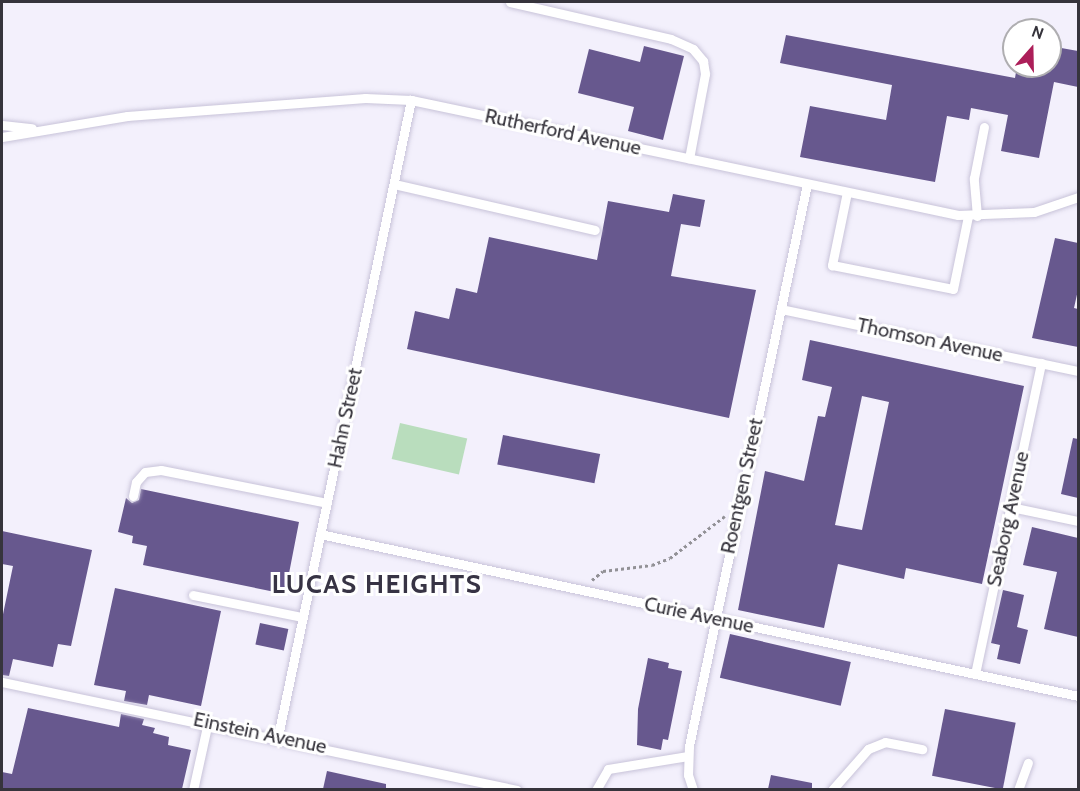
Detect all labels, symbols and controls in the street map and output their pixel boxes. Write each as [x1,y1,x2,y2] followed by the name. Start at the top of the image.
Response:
[1002,18,1062,78] north arrow
[1029,22,1046,43] text: N
[483,104,643,160] street label: Rutherford Avenue
[855,313,1005,367] street label: Thomson Avenue
[323,366,367,470] street label: Hahn Street
[716,416,768,556] street label: Roentgen Street
[982,449,1034,589] street label: Seaborg Avenue
[272,569,482,601] district label: LUCAS HEIGHTS
[642,592,756,638] street label: Curie Avenue
[191,707,329,759] street label: Einstein Avenue

